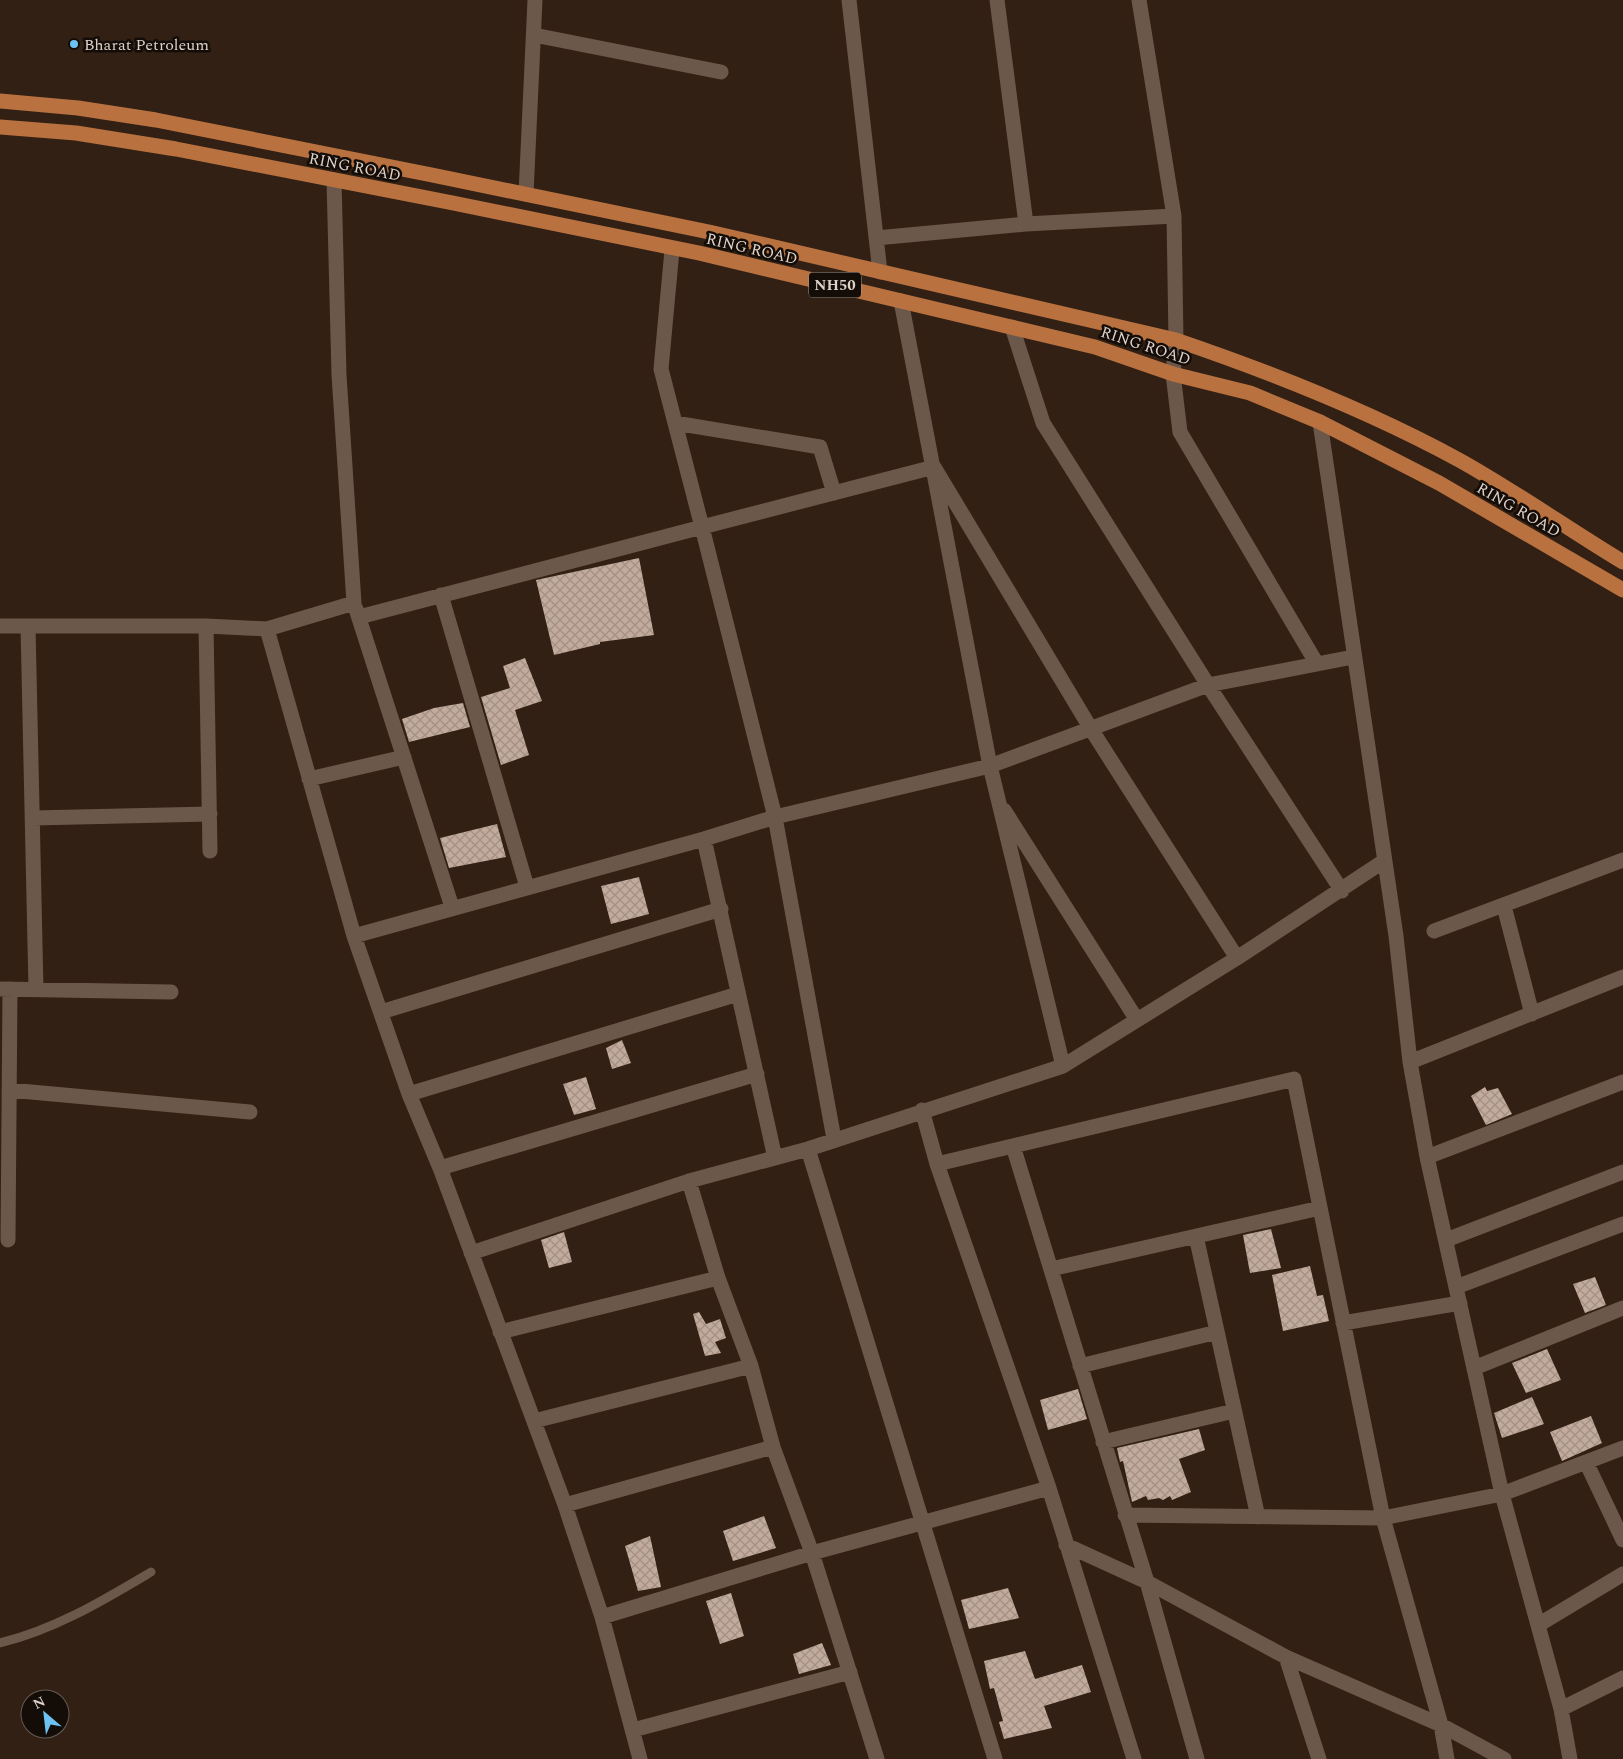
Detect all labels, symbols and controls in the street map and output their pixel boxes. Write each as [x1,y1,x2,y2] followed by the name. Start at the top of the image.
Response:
[84,33,209,57] place label: Bharat Petroleum
[68,38,80,50] marker: Bharat Petroleum
[307,146,403,188] street label: RING ROAD
[704,227,800,271] street label: RING ROAD
[809,272,861,298] road number: NH50
[1098,320,1194,372] street label: RING ROAD
[1472,476,1565,544] street label: RING ROAD
[20,1689,70,1739] north arrow
[29,1691,49,1715] text: N

